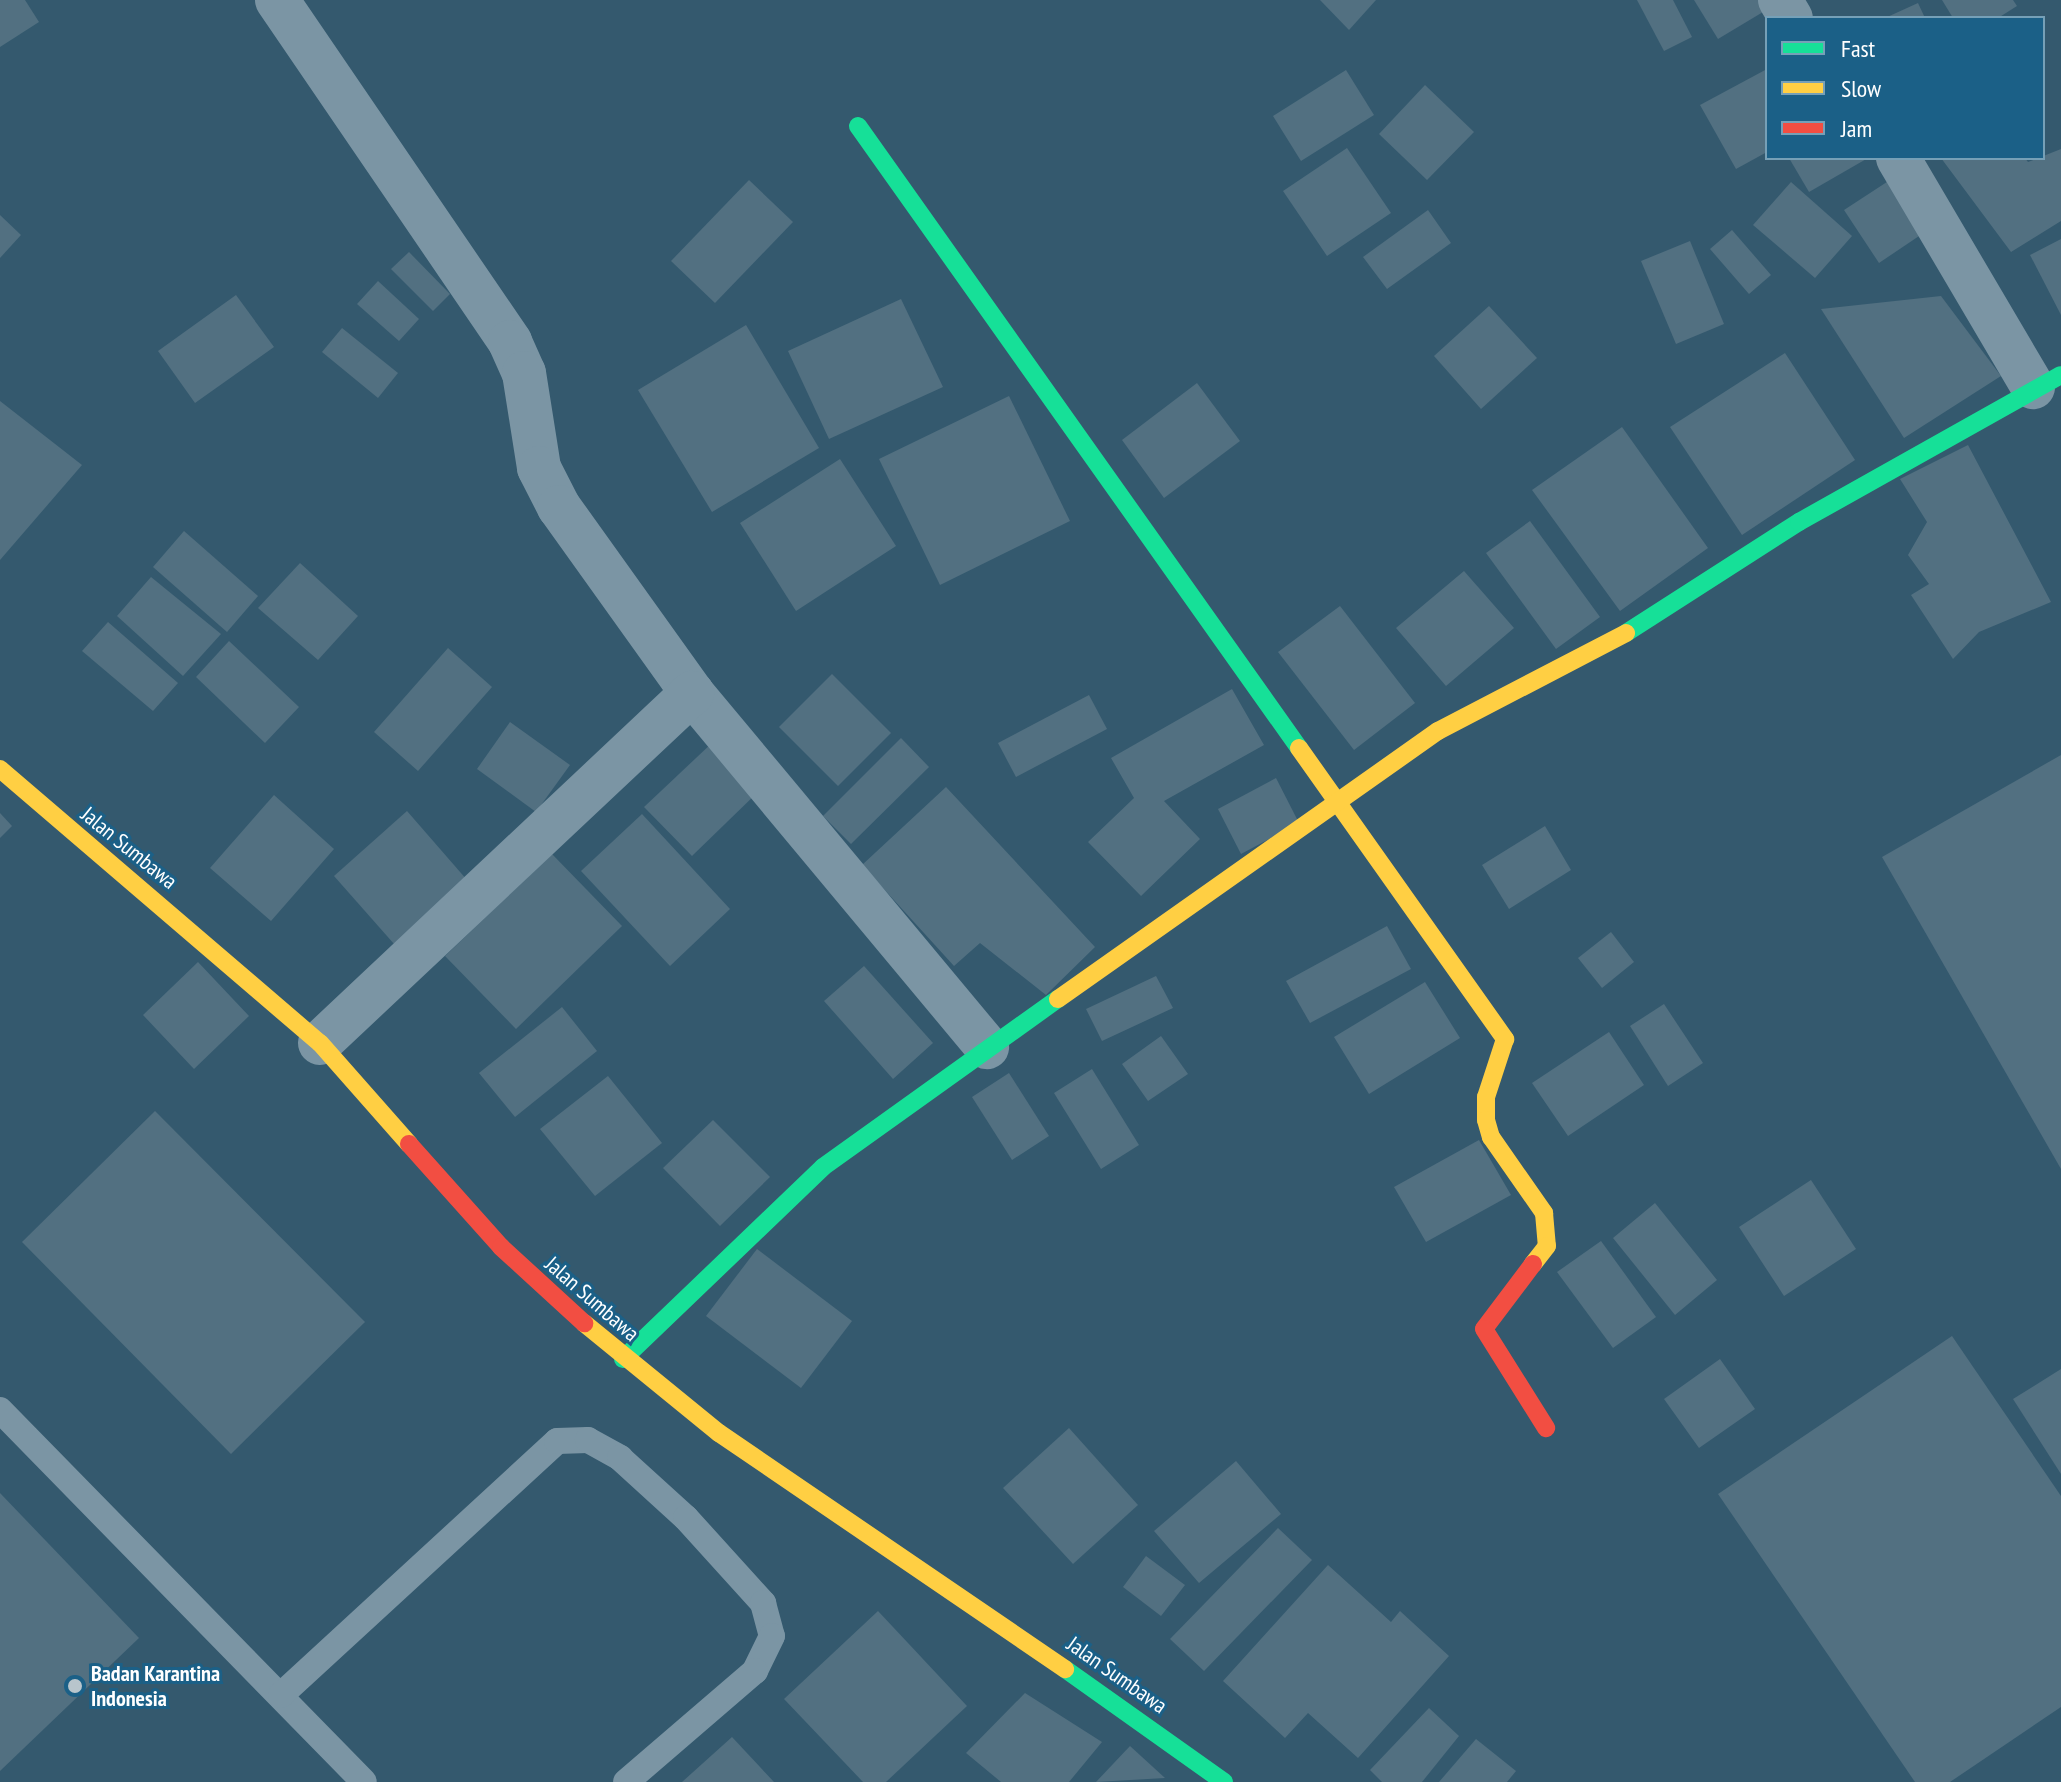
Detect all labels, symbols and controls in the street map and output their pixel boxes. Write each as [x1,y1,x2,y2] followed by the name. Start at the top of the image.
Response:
[1765,16,2045,160] legend
[1841,33,1875,64] text: Fast
[1841,73,1881,104] text: Slow
[1841,113,1872,144] text: Jam
[76,801,182,895] street label: Jalan Sumbawa
[540,1251,644,1347] street label: Jalan Sumbawa
[1062,1631,1172,1719] street label: Jalan Sumbawa
[91,1660,220,1712] place label: Badan Karantina Indonesia
[66,1677,84,1695] marker: Badan Karantina Indonesia

